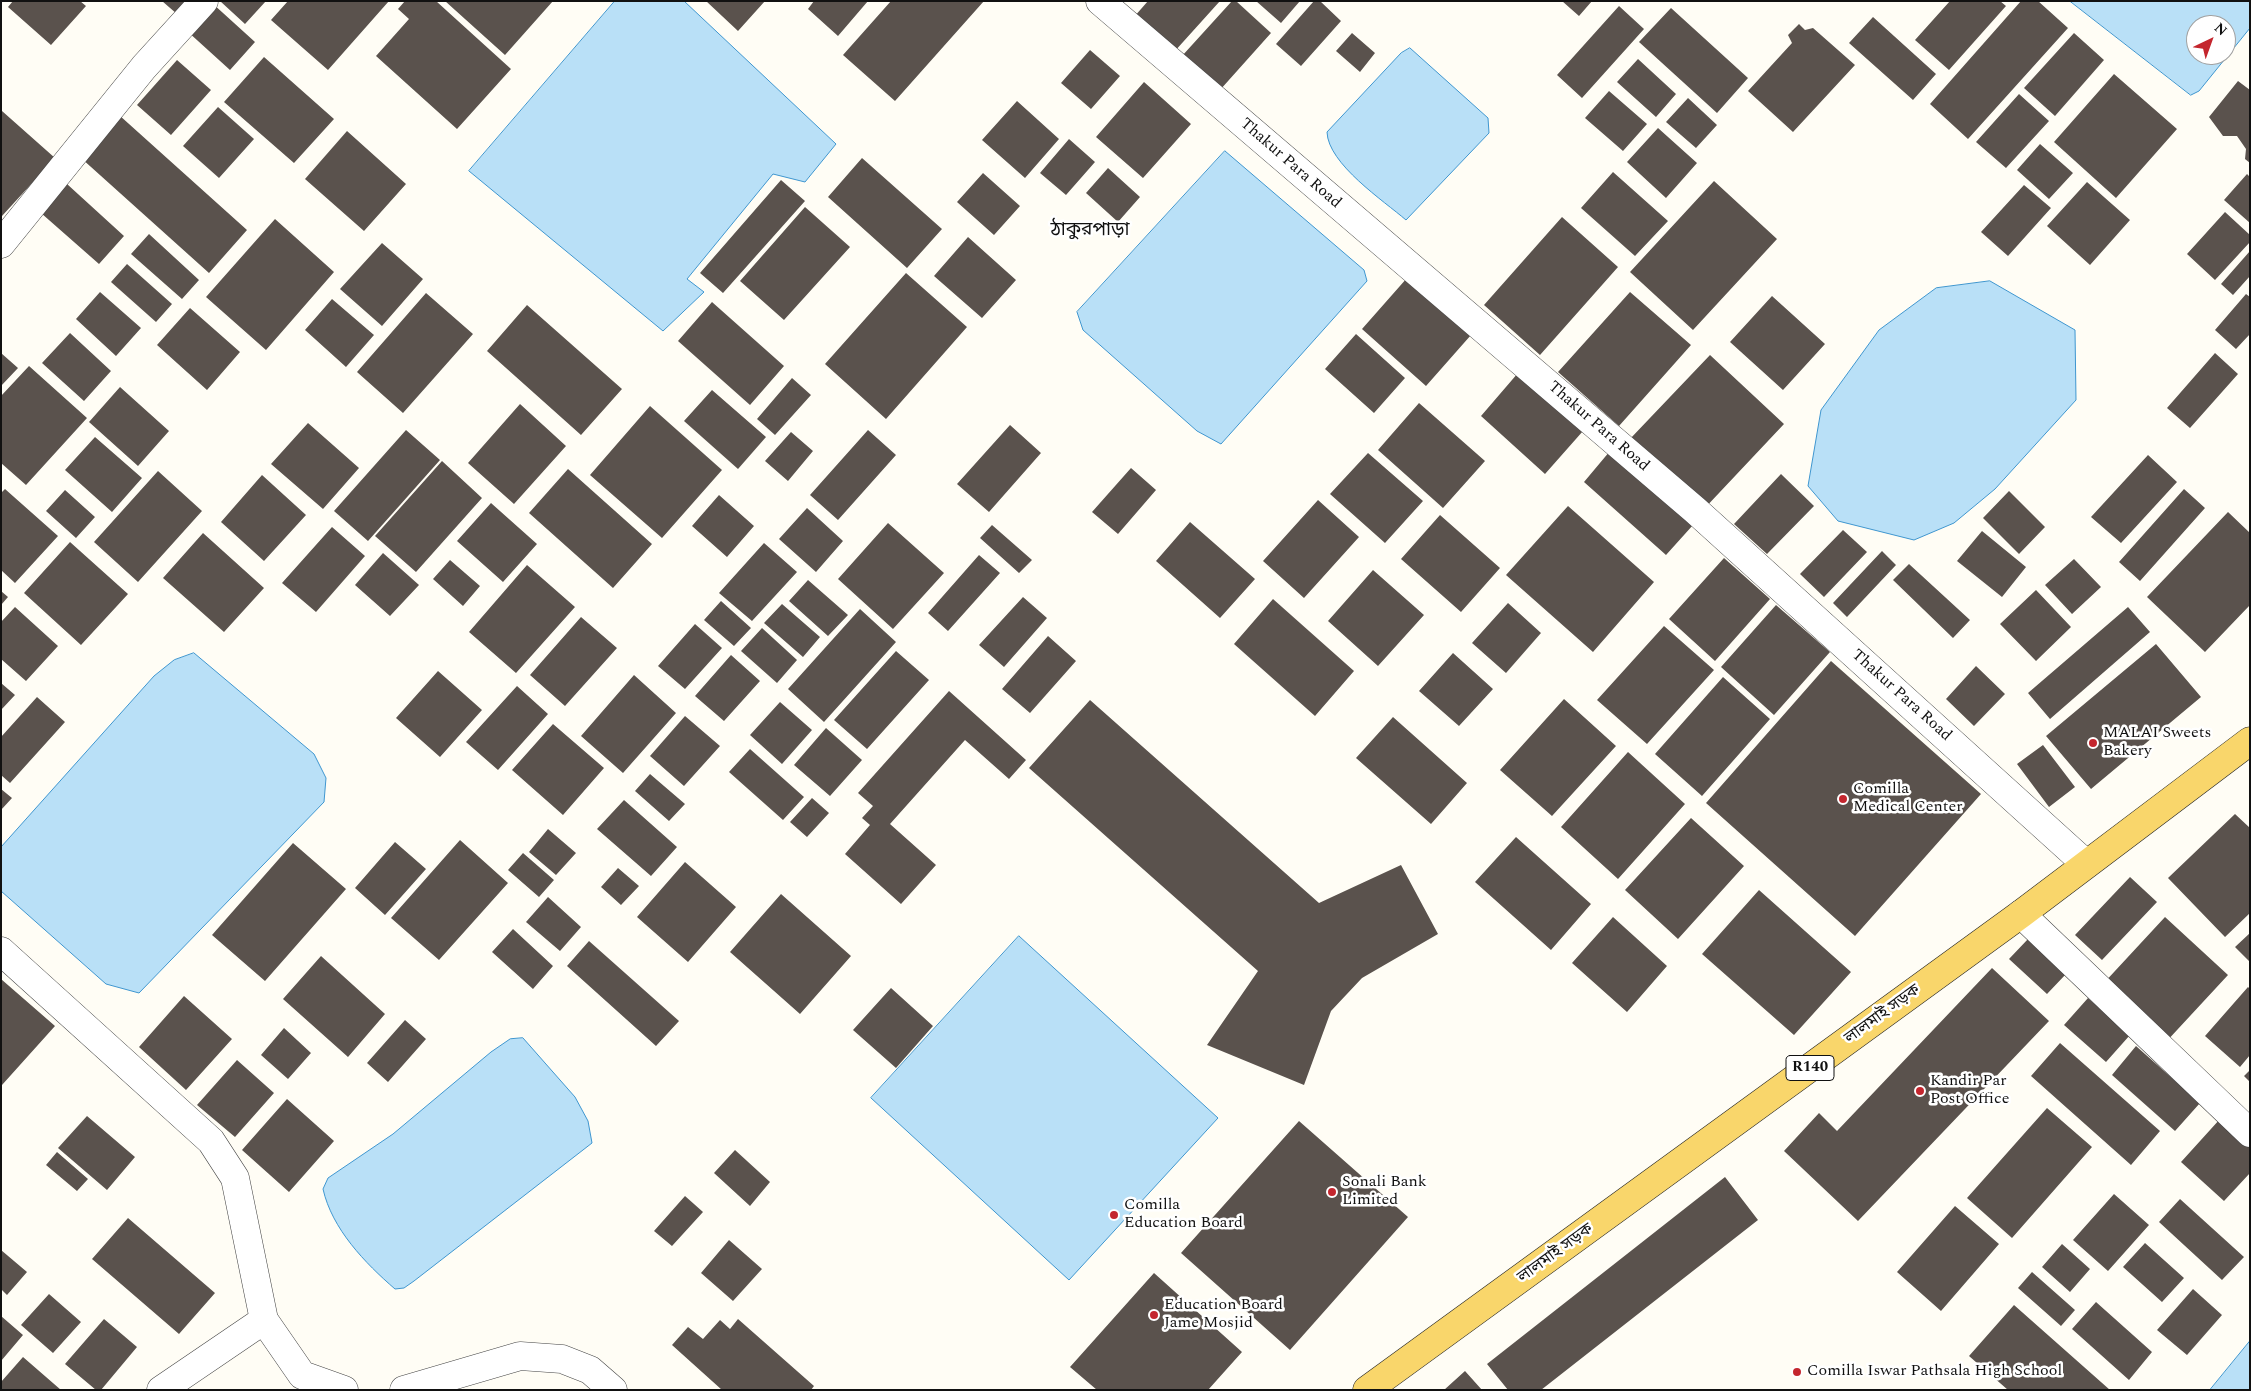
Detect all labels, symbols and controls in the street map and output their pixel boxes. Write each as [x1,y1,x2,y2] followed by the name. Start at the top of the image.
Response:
[2186,15,2236,65] north arrow
[2209,18,2232,41] text: N
[1235,115,1345,213] street label: Thakur Para Road
[1050,220,1130,242] district label: ঠাকুরপাড়া
[1543,378,1653,476] street label: Thakur Para Road
[1847,646,1955,746] street label: Thakur Para Road
[2103,724,2211,762] place label: MALAI Sweets Bakery
[2087,737,2099,749] marker: MALAI Sweets Bakery
[1853,780,1963,818] place label: Comilla Medical Center
[1837,793,1849,805] marker: Comilla Medical Center
[1842,981,1924,1049] street label: লালমাই সড়ক
[1786,1056,1834,1080] road number: R140
[1930,1072,2009,1110] place label: Kandir Par Post Office
[1914,1085,1926,1097] marker: Kandir Par Post Office
[1342,1173,1427,1211] place label: Sonali Bank Limited
[1326,1186,1338,1198] marker: Sonali Bank Limited
[1124,1196,1243,1234] place label: Comilla Education Board
[1108,1209,1120,1221] marker: Comilla Education Board
[1515,1220,1597,1288] street label: লালমাই সড়ক
[1164,1296,1283,1334] place label: Education Board Jame Mosjid
[1148,1309,1160,1321] marker: Education Board Jame Mosjid
[1807,1362,2062,1382] place label: Comilla Iswar Pathsala High School
[1791,1366,1803,1378] marker: Comilla Iswar Pathsala High School

